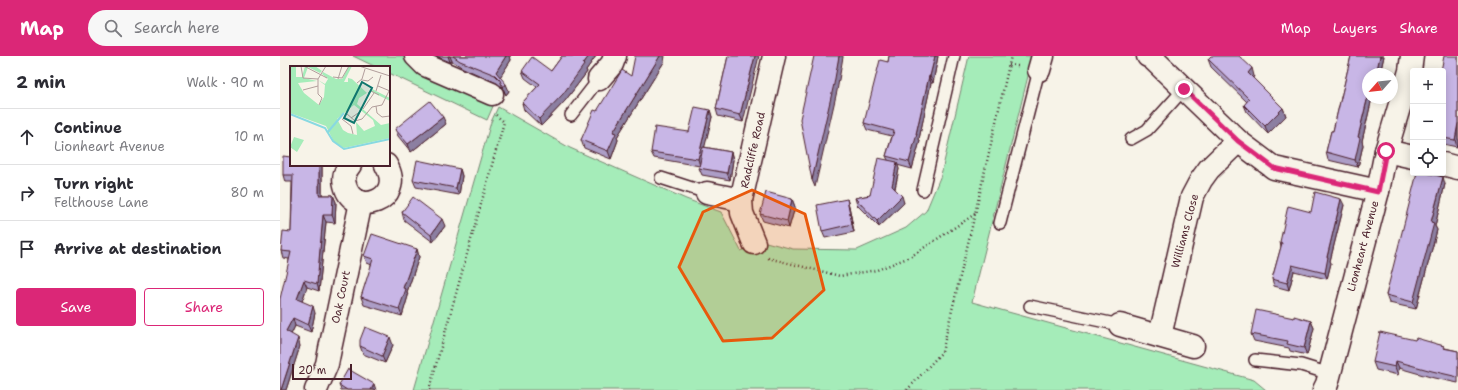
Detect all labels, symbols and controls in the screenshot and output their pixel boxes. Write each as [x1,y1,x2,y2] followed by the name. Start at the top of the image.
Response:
[88,10,368,46] search box
[20,16,64,41] text: Map
[102,17,124,39] icon: search
[134,18,220,38] text: Search here
[1281,19,1311,37] text: Map
[1333,19,1377,37] text: Layers
[1399,19,1438,37] text: Share
[290,66,390,166] inset map
[1362,68,1398,104] north arrow
[1410,68,1446,176] map controls
[1410,68,1446,104] button: +
[16,71,66,93] text: 2 min
[186,74,264,91] text: Walk · 90 m
[1175,80,1193,98] route end
[1410,104,1446,140] button: −
[737,110,769,190] street label: Radcliffe Road
[54,118,122,138] text: Continue
[16,126,38,148] icon: ahead
[234,128,264,145] text: 10 m
[54,138,165,155] text: Lionheart Avenue
[1410,140,1446,176] button: locate
[1377,142,1395,160] route start
[54,174,134,194] text: Turn right
[16,182,38,204] icon: right
[230,184,264,201] text: 80 m
[1168,192,1202,270] street label: Williams Close
[54,194,149,211] text: Felthouse Lane
[1344,199,1382,293] street label: Lionheart Avenue
[16,238,38,260] icon: arrive
[54,239,222,259] text: Arrive at destination
[328,269,354,325] street label: Oak Court
[16,288,136,326] button: Save
[144,288,264,326] button: Share
[292,362,352,381] scale bar
[298,363,326,378] text: 20 m

